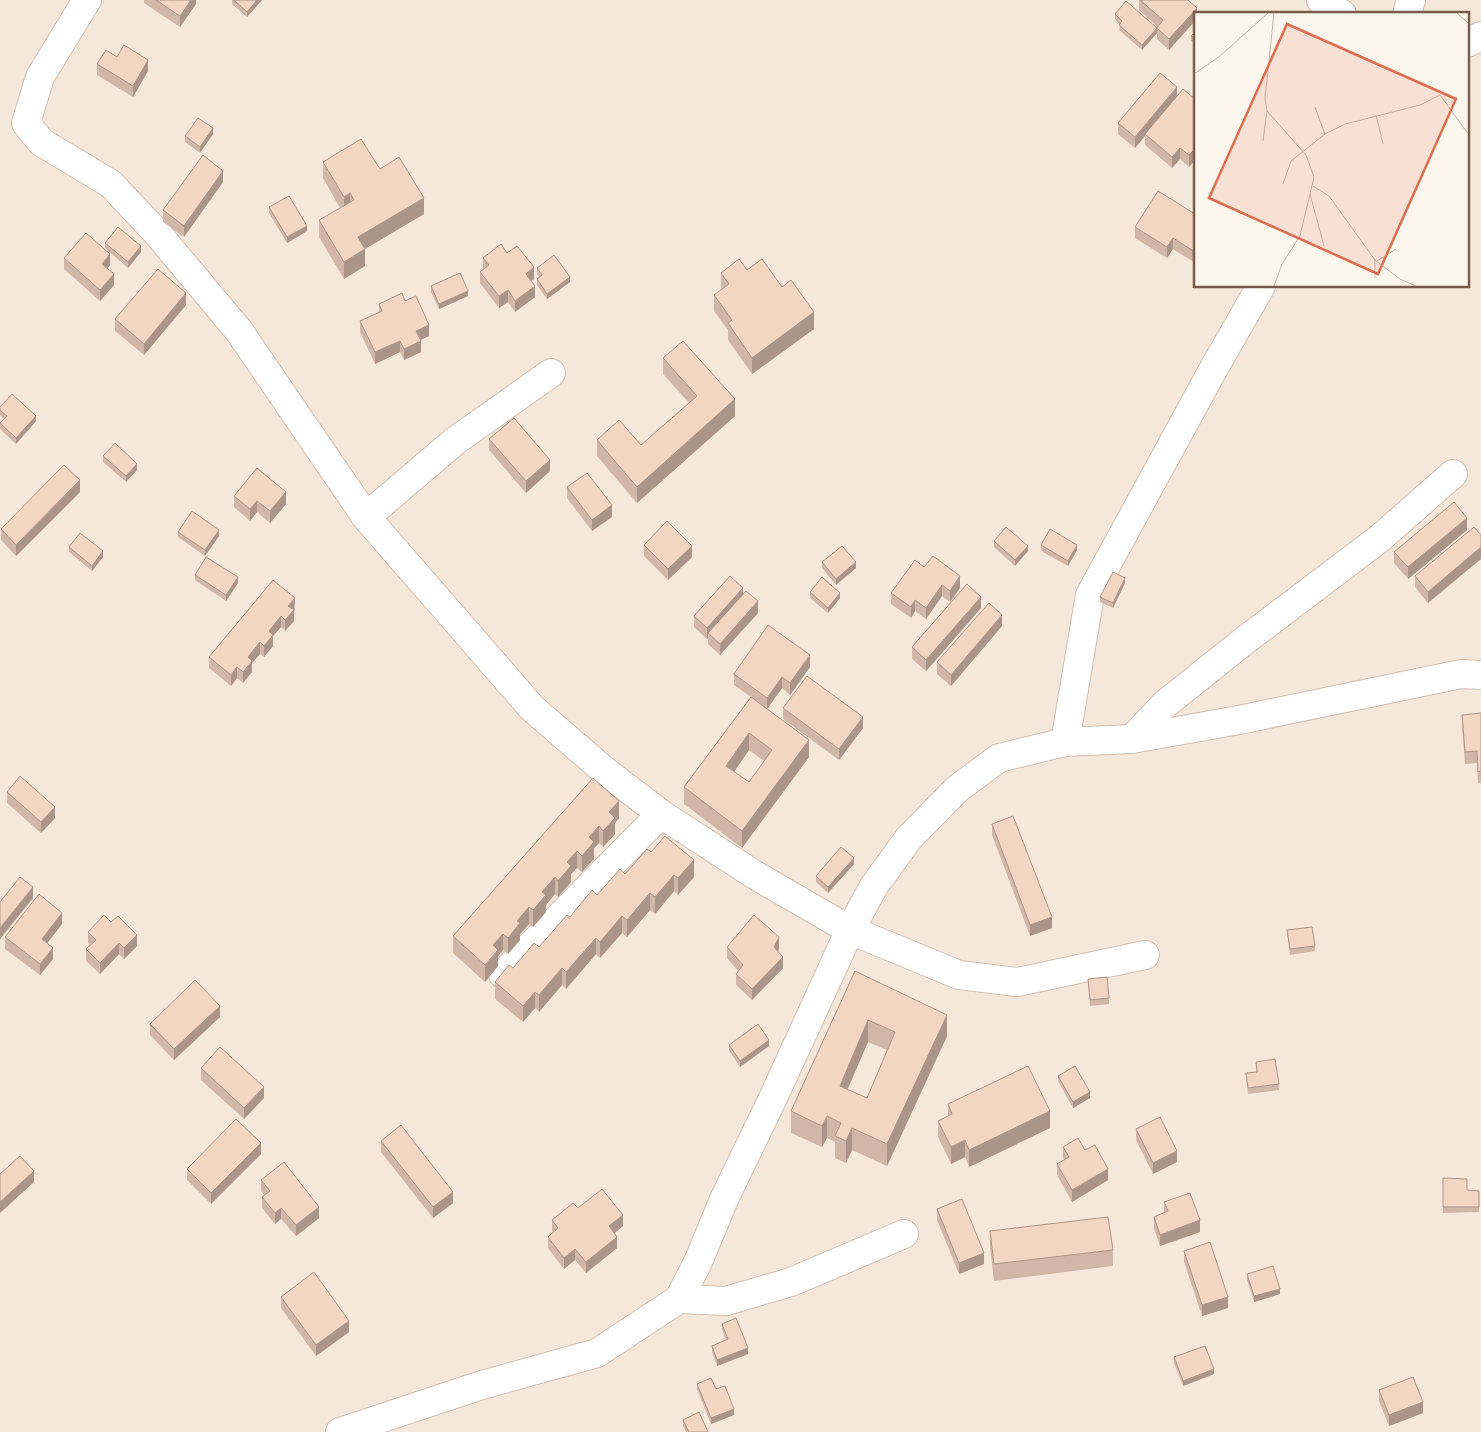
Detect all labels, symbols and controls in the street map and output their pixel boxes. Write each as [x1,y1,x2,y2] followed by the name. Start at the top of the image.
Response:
[1194,12,1468,288] inset map

